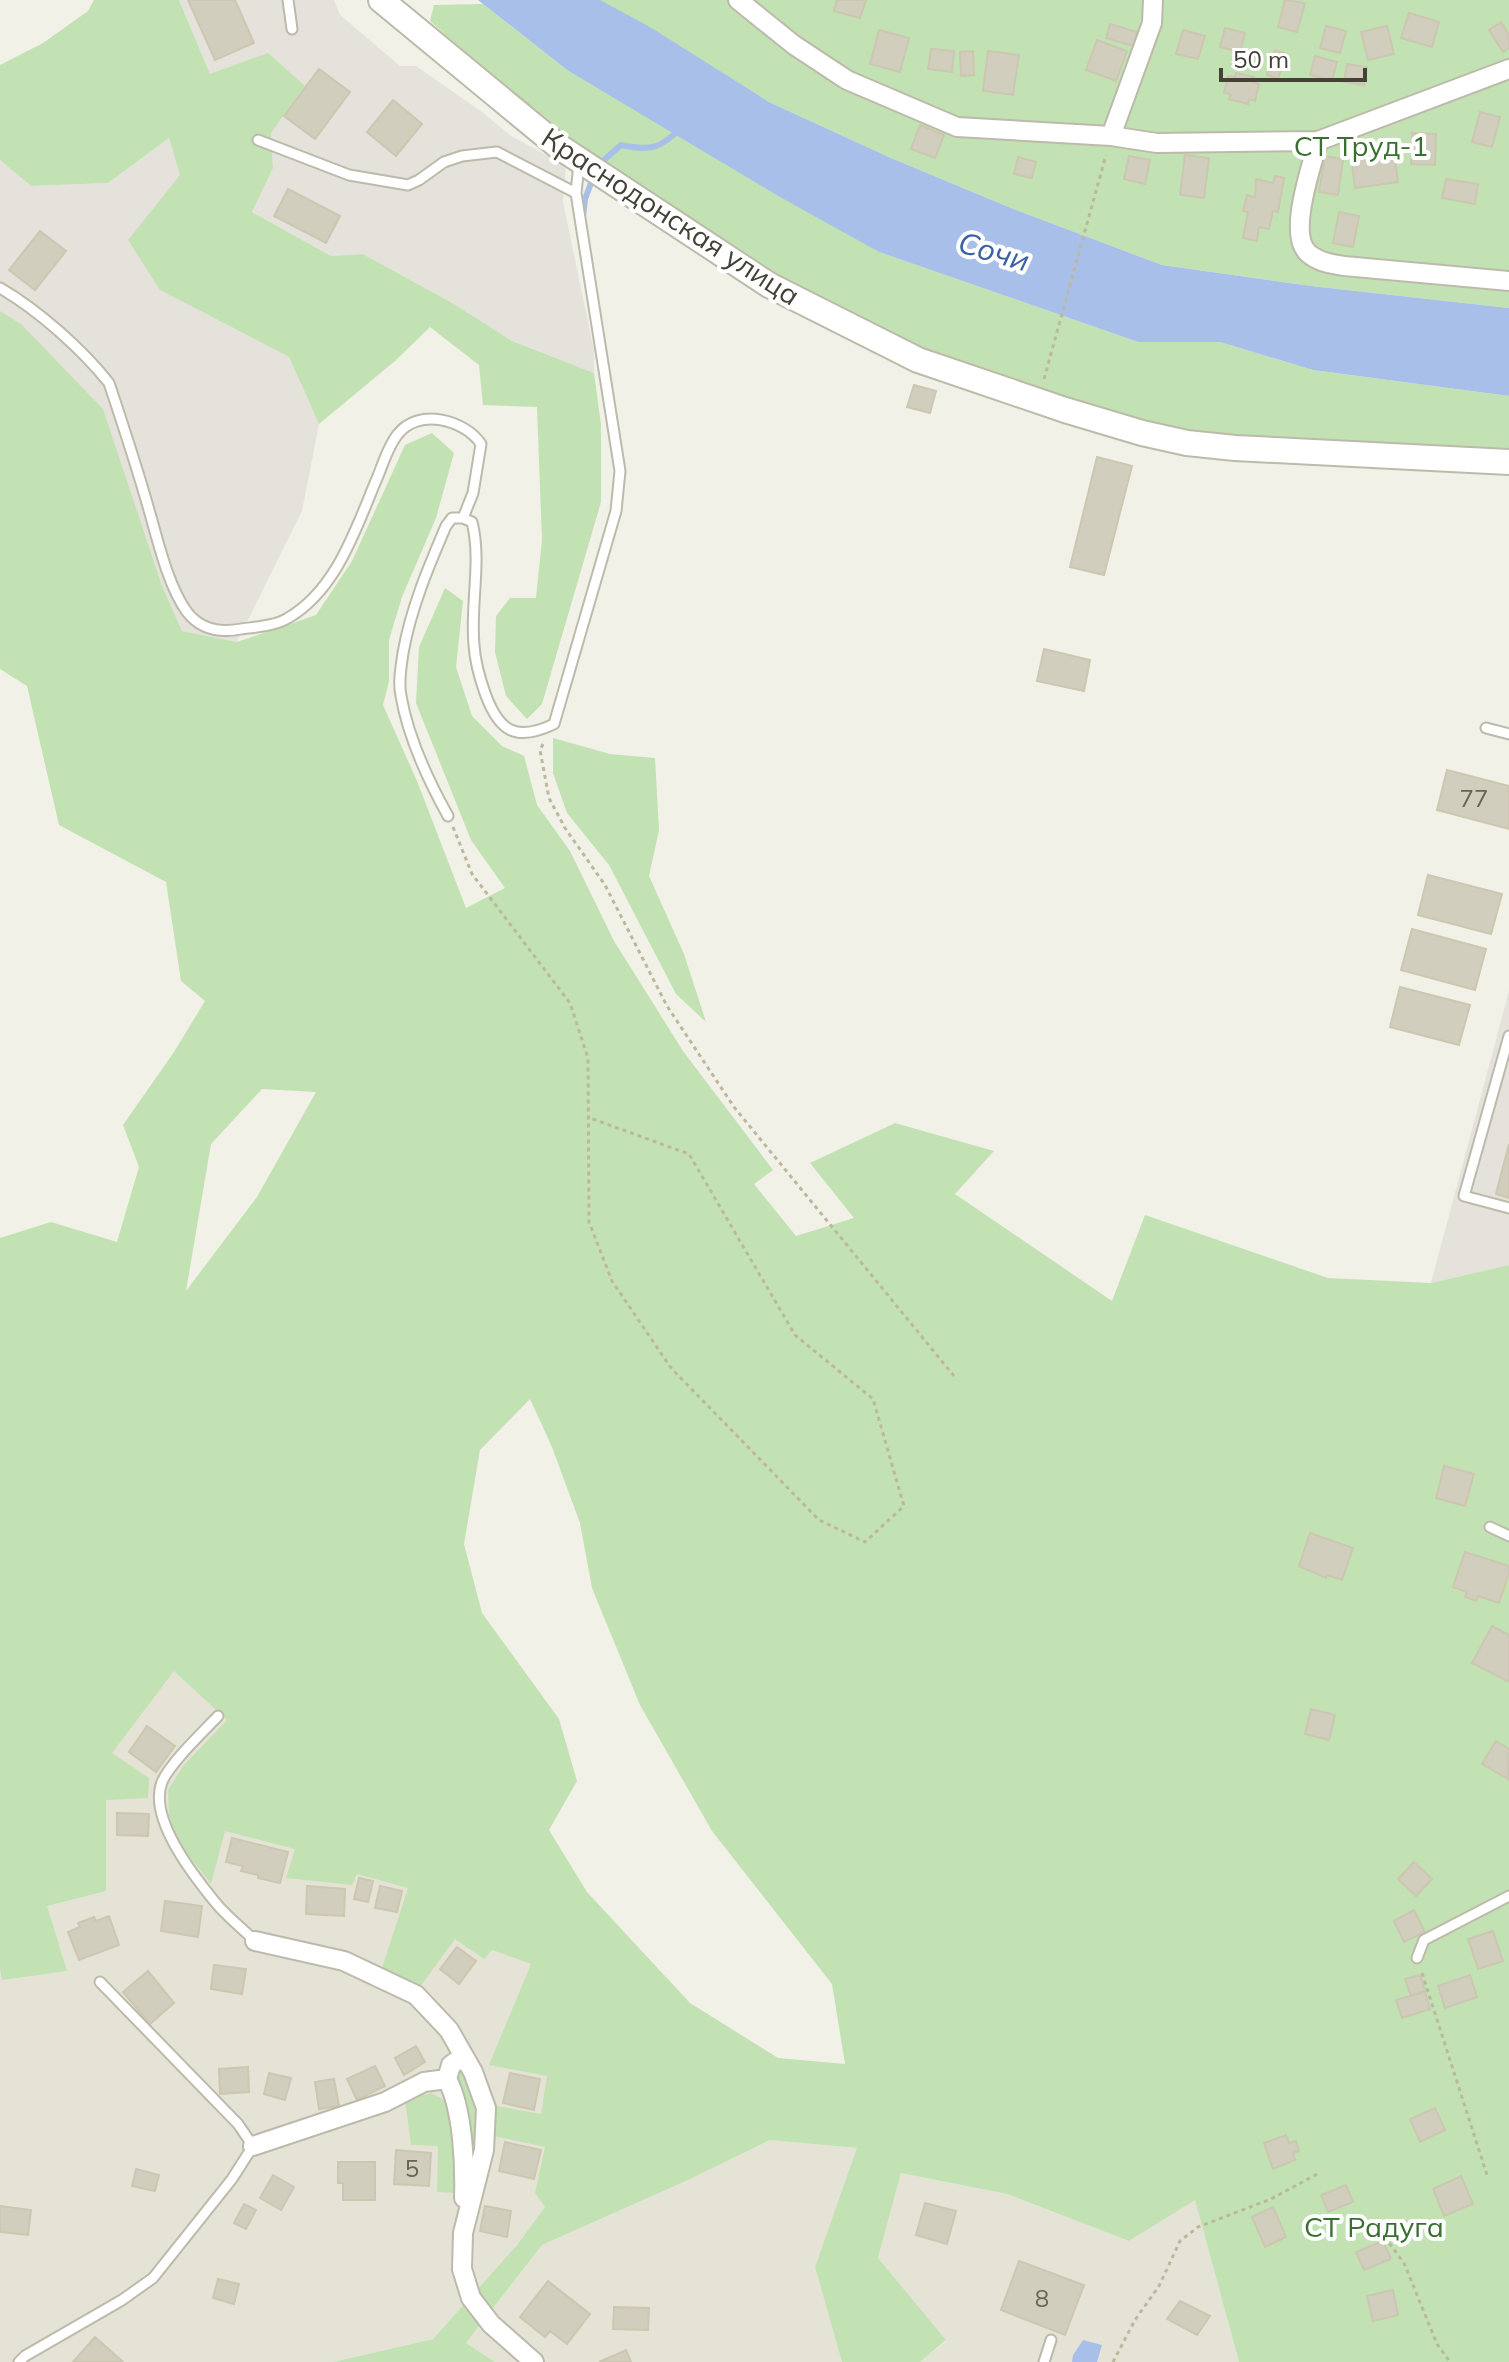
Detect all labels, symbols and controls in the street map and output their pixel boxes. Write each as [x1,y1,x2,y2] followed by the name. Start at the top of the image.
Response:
[1221,32,1365,82] scale bar
[1233,44,1289,74] text: 50 m
[536,120,806,312] street label: Краснодонская улица
[1294,128,1428,163] park label: СТ Труд-1
[954,223,1034,279] water label: Сочи
[1460,783,1488,813] house number: 77
[405,2153,419,2183] house number: 5
[1304,2209,1444,2244] park label: СТ Радуга
[1035,2283,1049,2313] house number: 8

